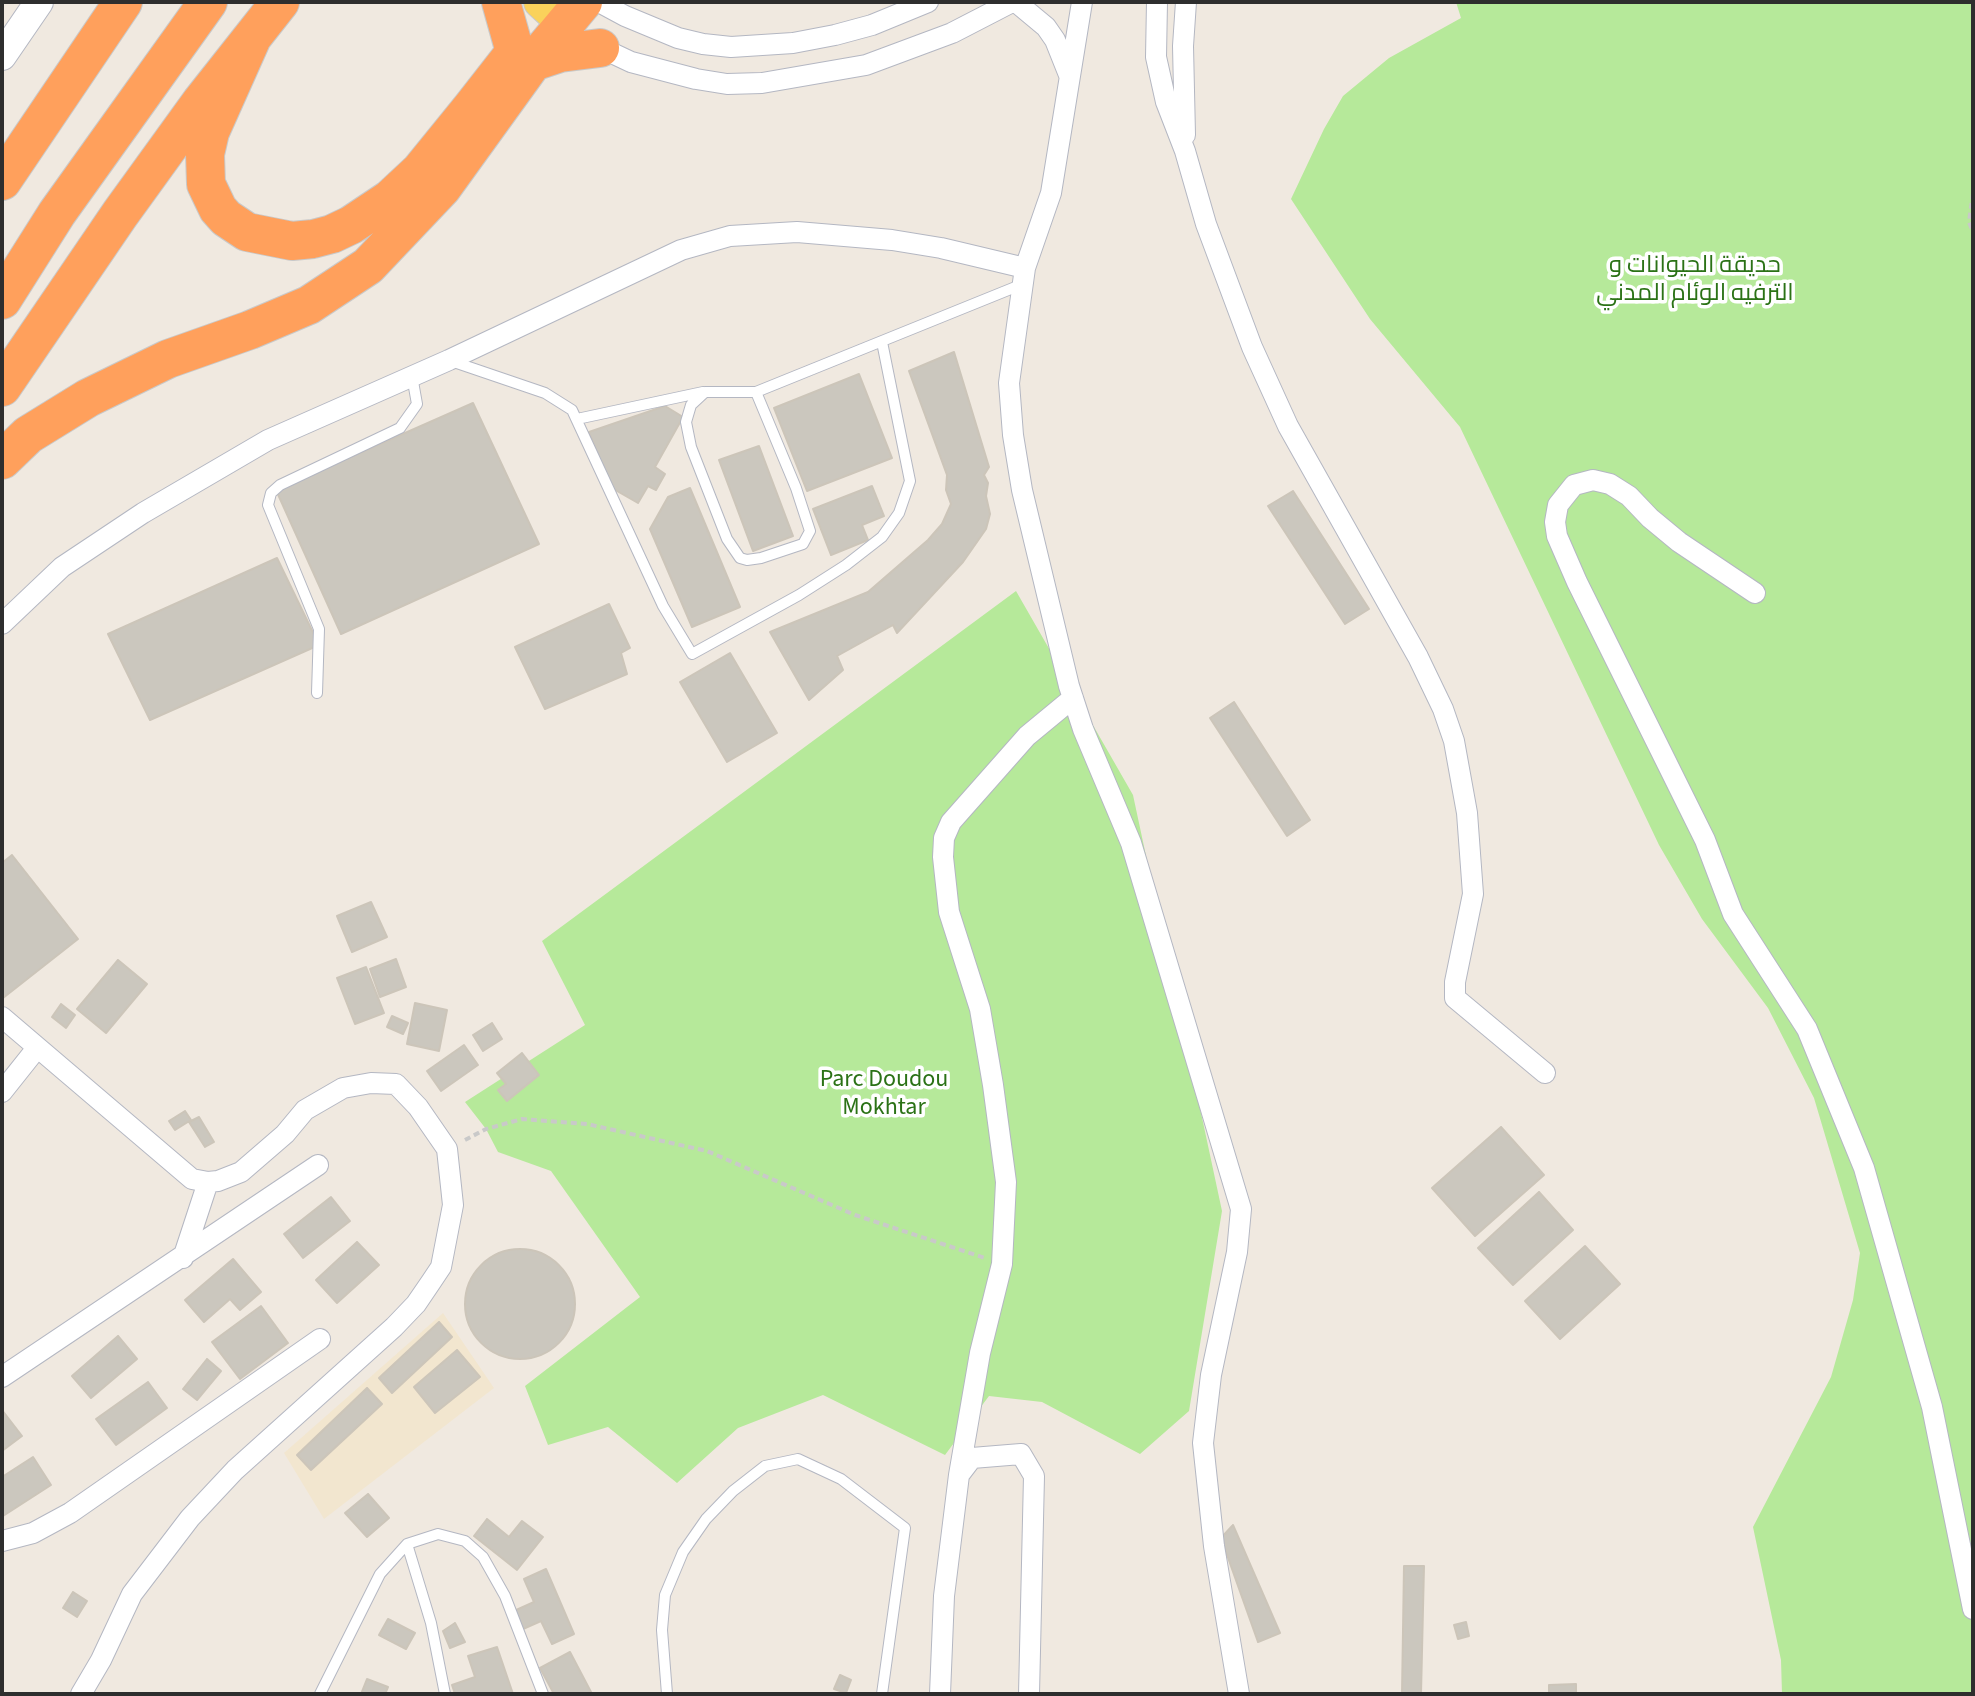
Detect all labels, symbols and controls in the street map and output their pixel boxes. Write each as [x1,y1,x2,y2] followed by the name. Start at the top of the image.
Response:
[1596,253,1794,309] park label: حديقة الحيوانات و الترفيه الوئام المدني
[820,1067,948,1123] park label: Parc Doudou Mokhtar

